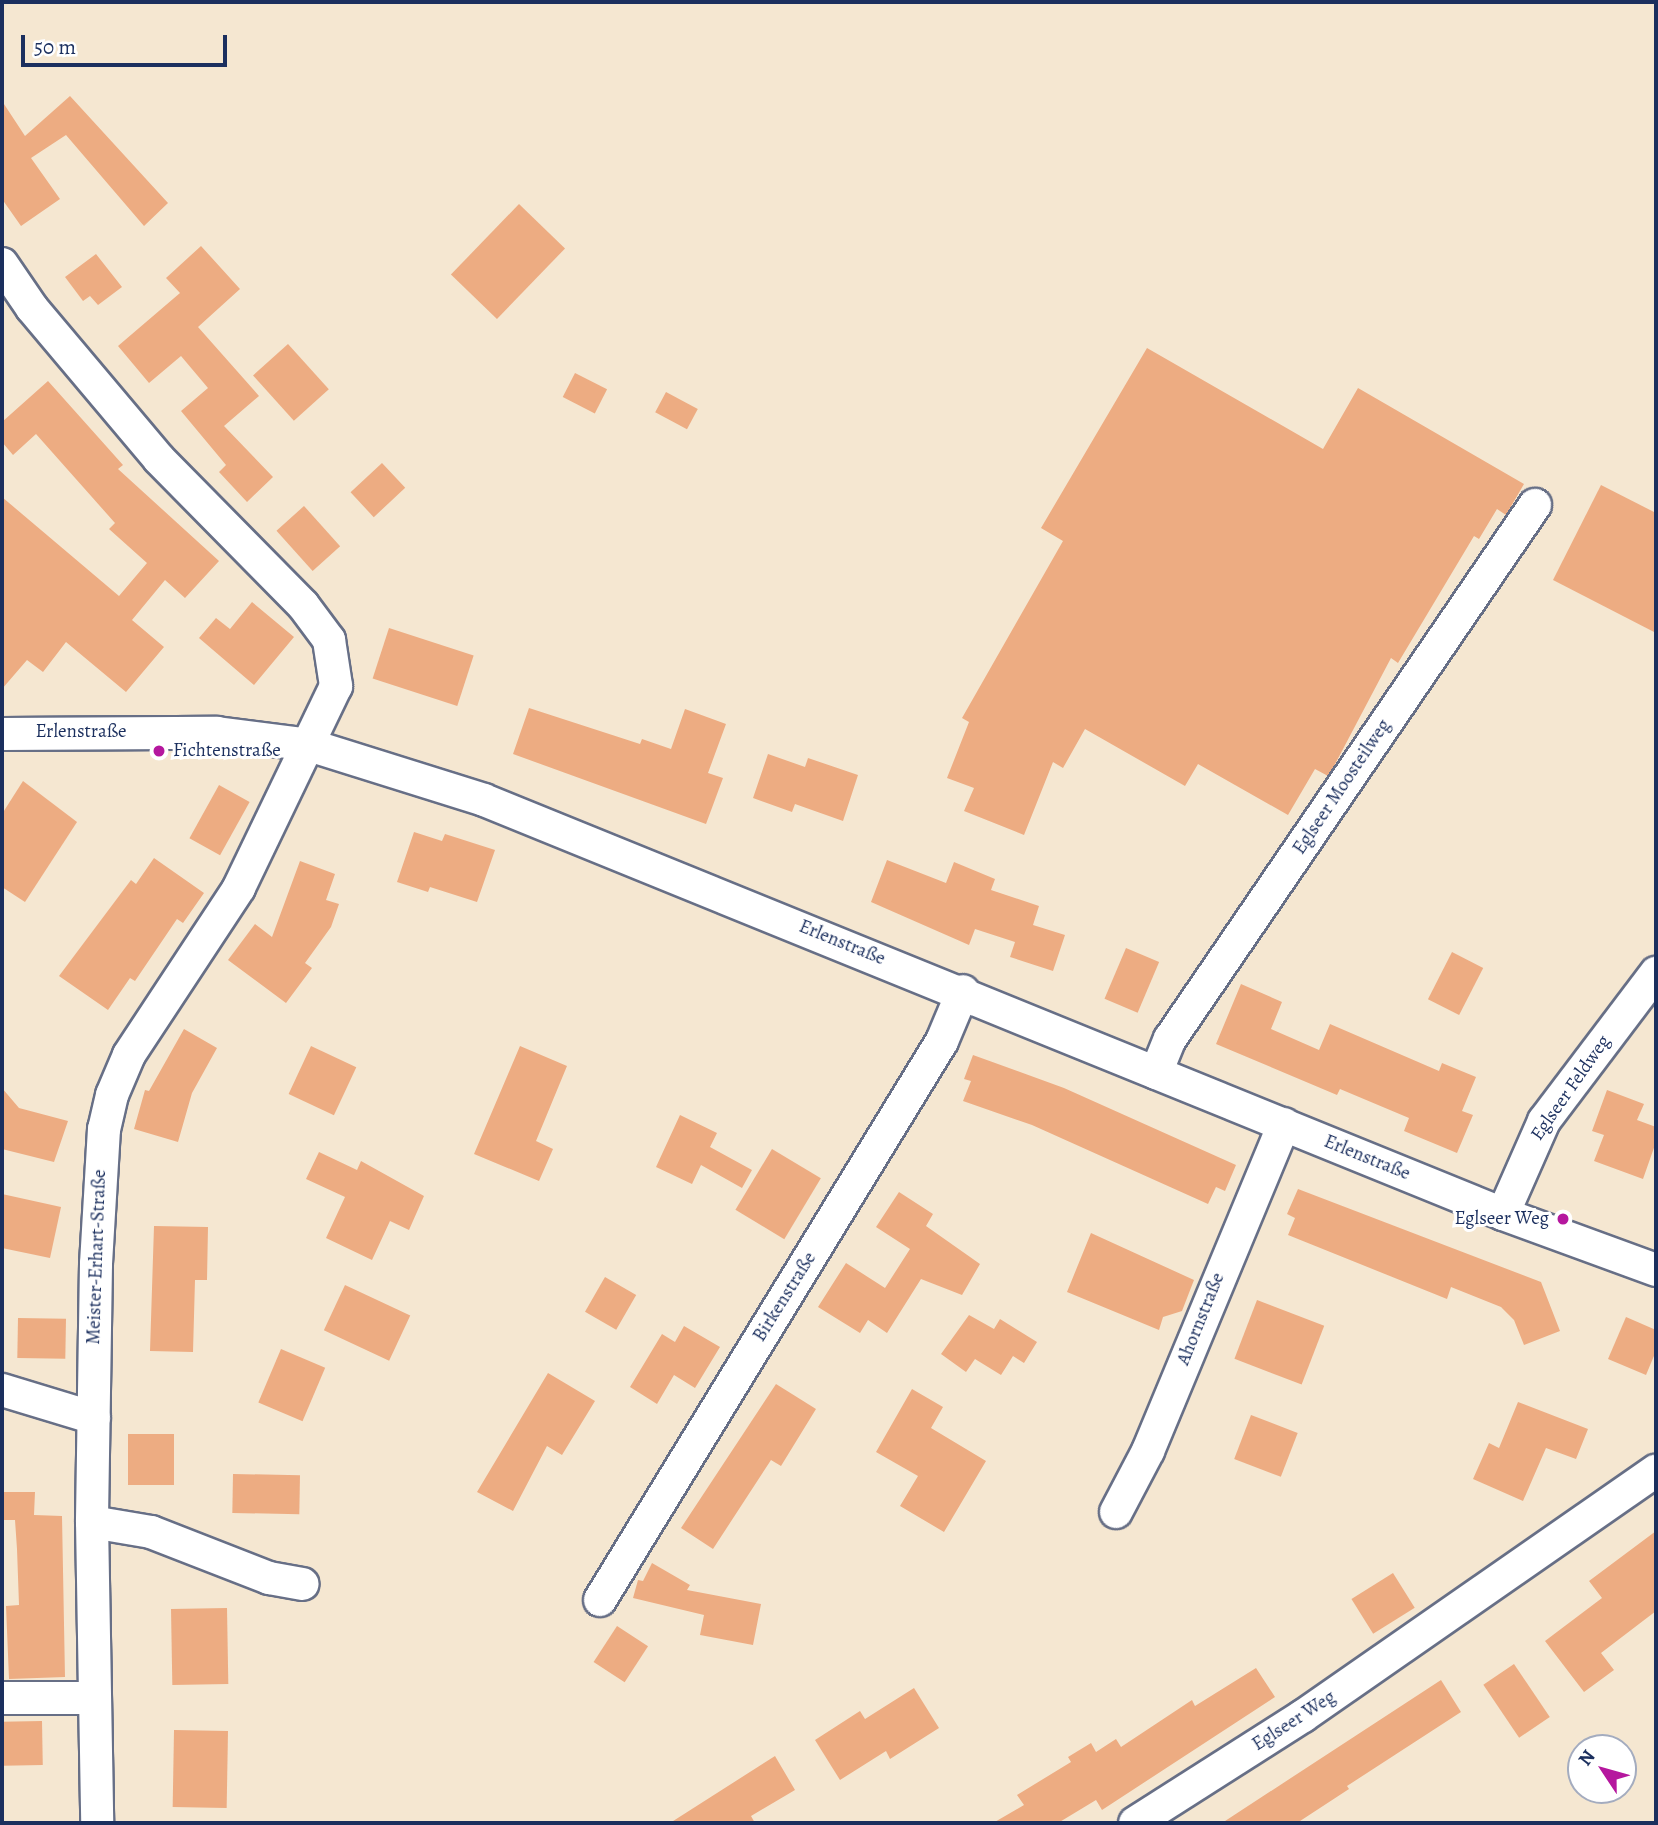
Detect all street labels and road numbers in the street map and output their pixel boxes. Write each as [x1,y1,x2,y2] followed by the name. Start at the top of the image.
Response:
[1288,715,1396,859] street label: Eglseer Moosteilweg
[35,721,127,743] street label: Erlenstraße
[796,915,888,971] street label: Erlenstraße
[1526,1031,1616,1145] street label: Eglseer Feldweg
[1321,1130,1413,1186] street label: Erlenstraße
[83,1169,111,1345] street label: Meister-Erhart-Straße
[748,1248,822,1346] street label: Birkenstraße
[1172,1269,1230,1369] street label: Ahornstraße
[1248,1686,1340,1756] street label: Eglseer Weg

